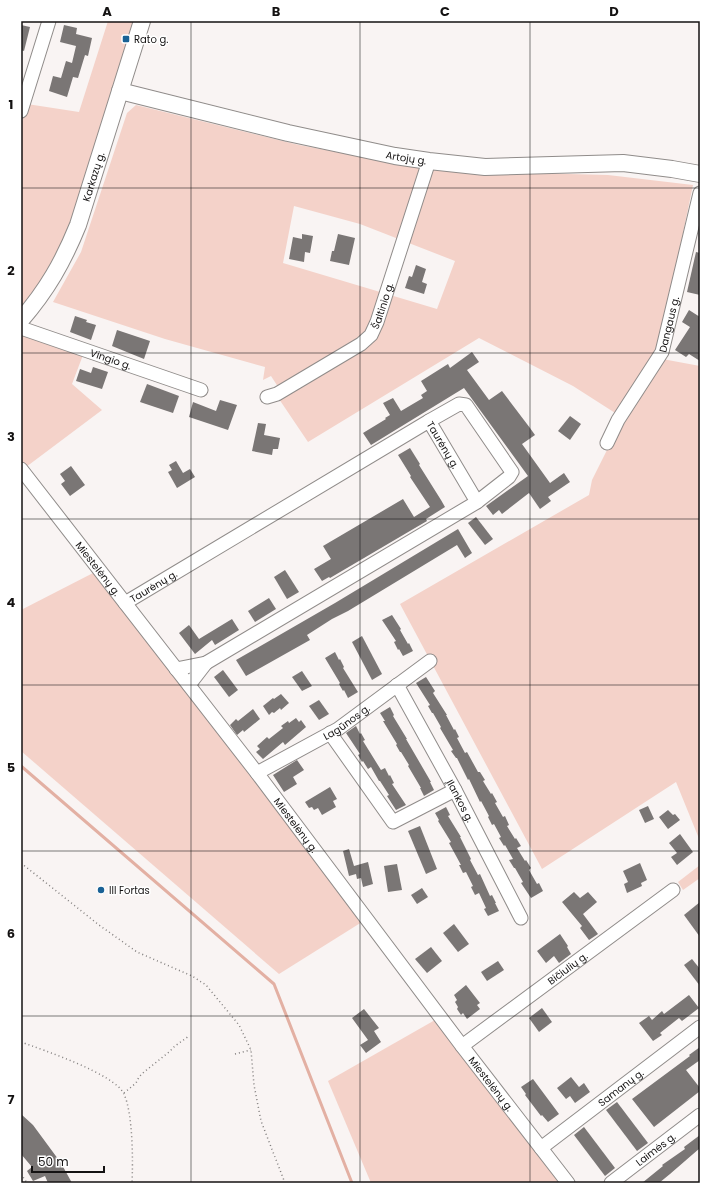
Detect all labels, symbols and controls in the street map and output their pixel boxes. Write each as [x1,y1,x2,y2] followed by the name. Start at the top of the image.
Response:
[102,2,112,21] text: A
[272,2,281,21] text: B
[440,2,450,21] text: C
[609,2,619,21] text: D
[134,32,168,47] place label: Rato g.
[121,34,131,44] marker: Rato g.
[9,95,13,114] text: 1
[384,147,428,169] street label: Artojų g.
[79,150,108,203] street label: Karkazų g.
[7,261,15,280] text: 2
[368,281,397,332] street label: Šaltinio g.
[655,295,683,354] street label: Dangaus g.
[88,345,133,373] street label: Vingio g.
[423,418,463,472] street label: Taurėnų g.
[7,427,15,446] text: 3
[72,538,124,599] street label: Miestelėnų g.
[127,566,180,606] street label: Taurėnų g.
[7,593,16,612] text: 4
[321,701,373,744] street label: Lagūnos g.
[7,758,15,777] text: 5
[442,776,477,825] street label: Įlankos g.
[270,795,321,856] street label: Miestelėnų g.
[109,883,150,898] place label: III Fortas
[96,885,106,895] marker: III Fortas
[7,924,15,943] text: 6
[544,949,591,988] street label: Bičiulių g.
[465,1054,517,1115] street label: Miestelėnų g.
[595,1065,647,1110] street label: Samanų g.
[8,1090,15,1109] text: 7
[633,1129,679,1170] street label: Laimės g.
[32,1148,104,1174] scale bar
[38,1153,69,1170] text: 50 m

